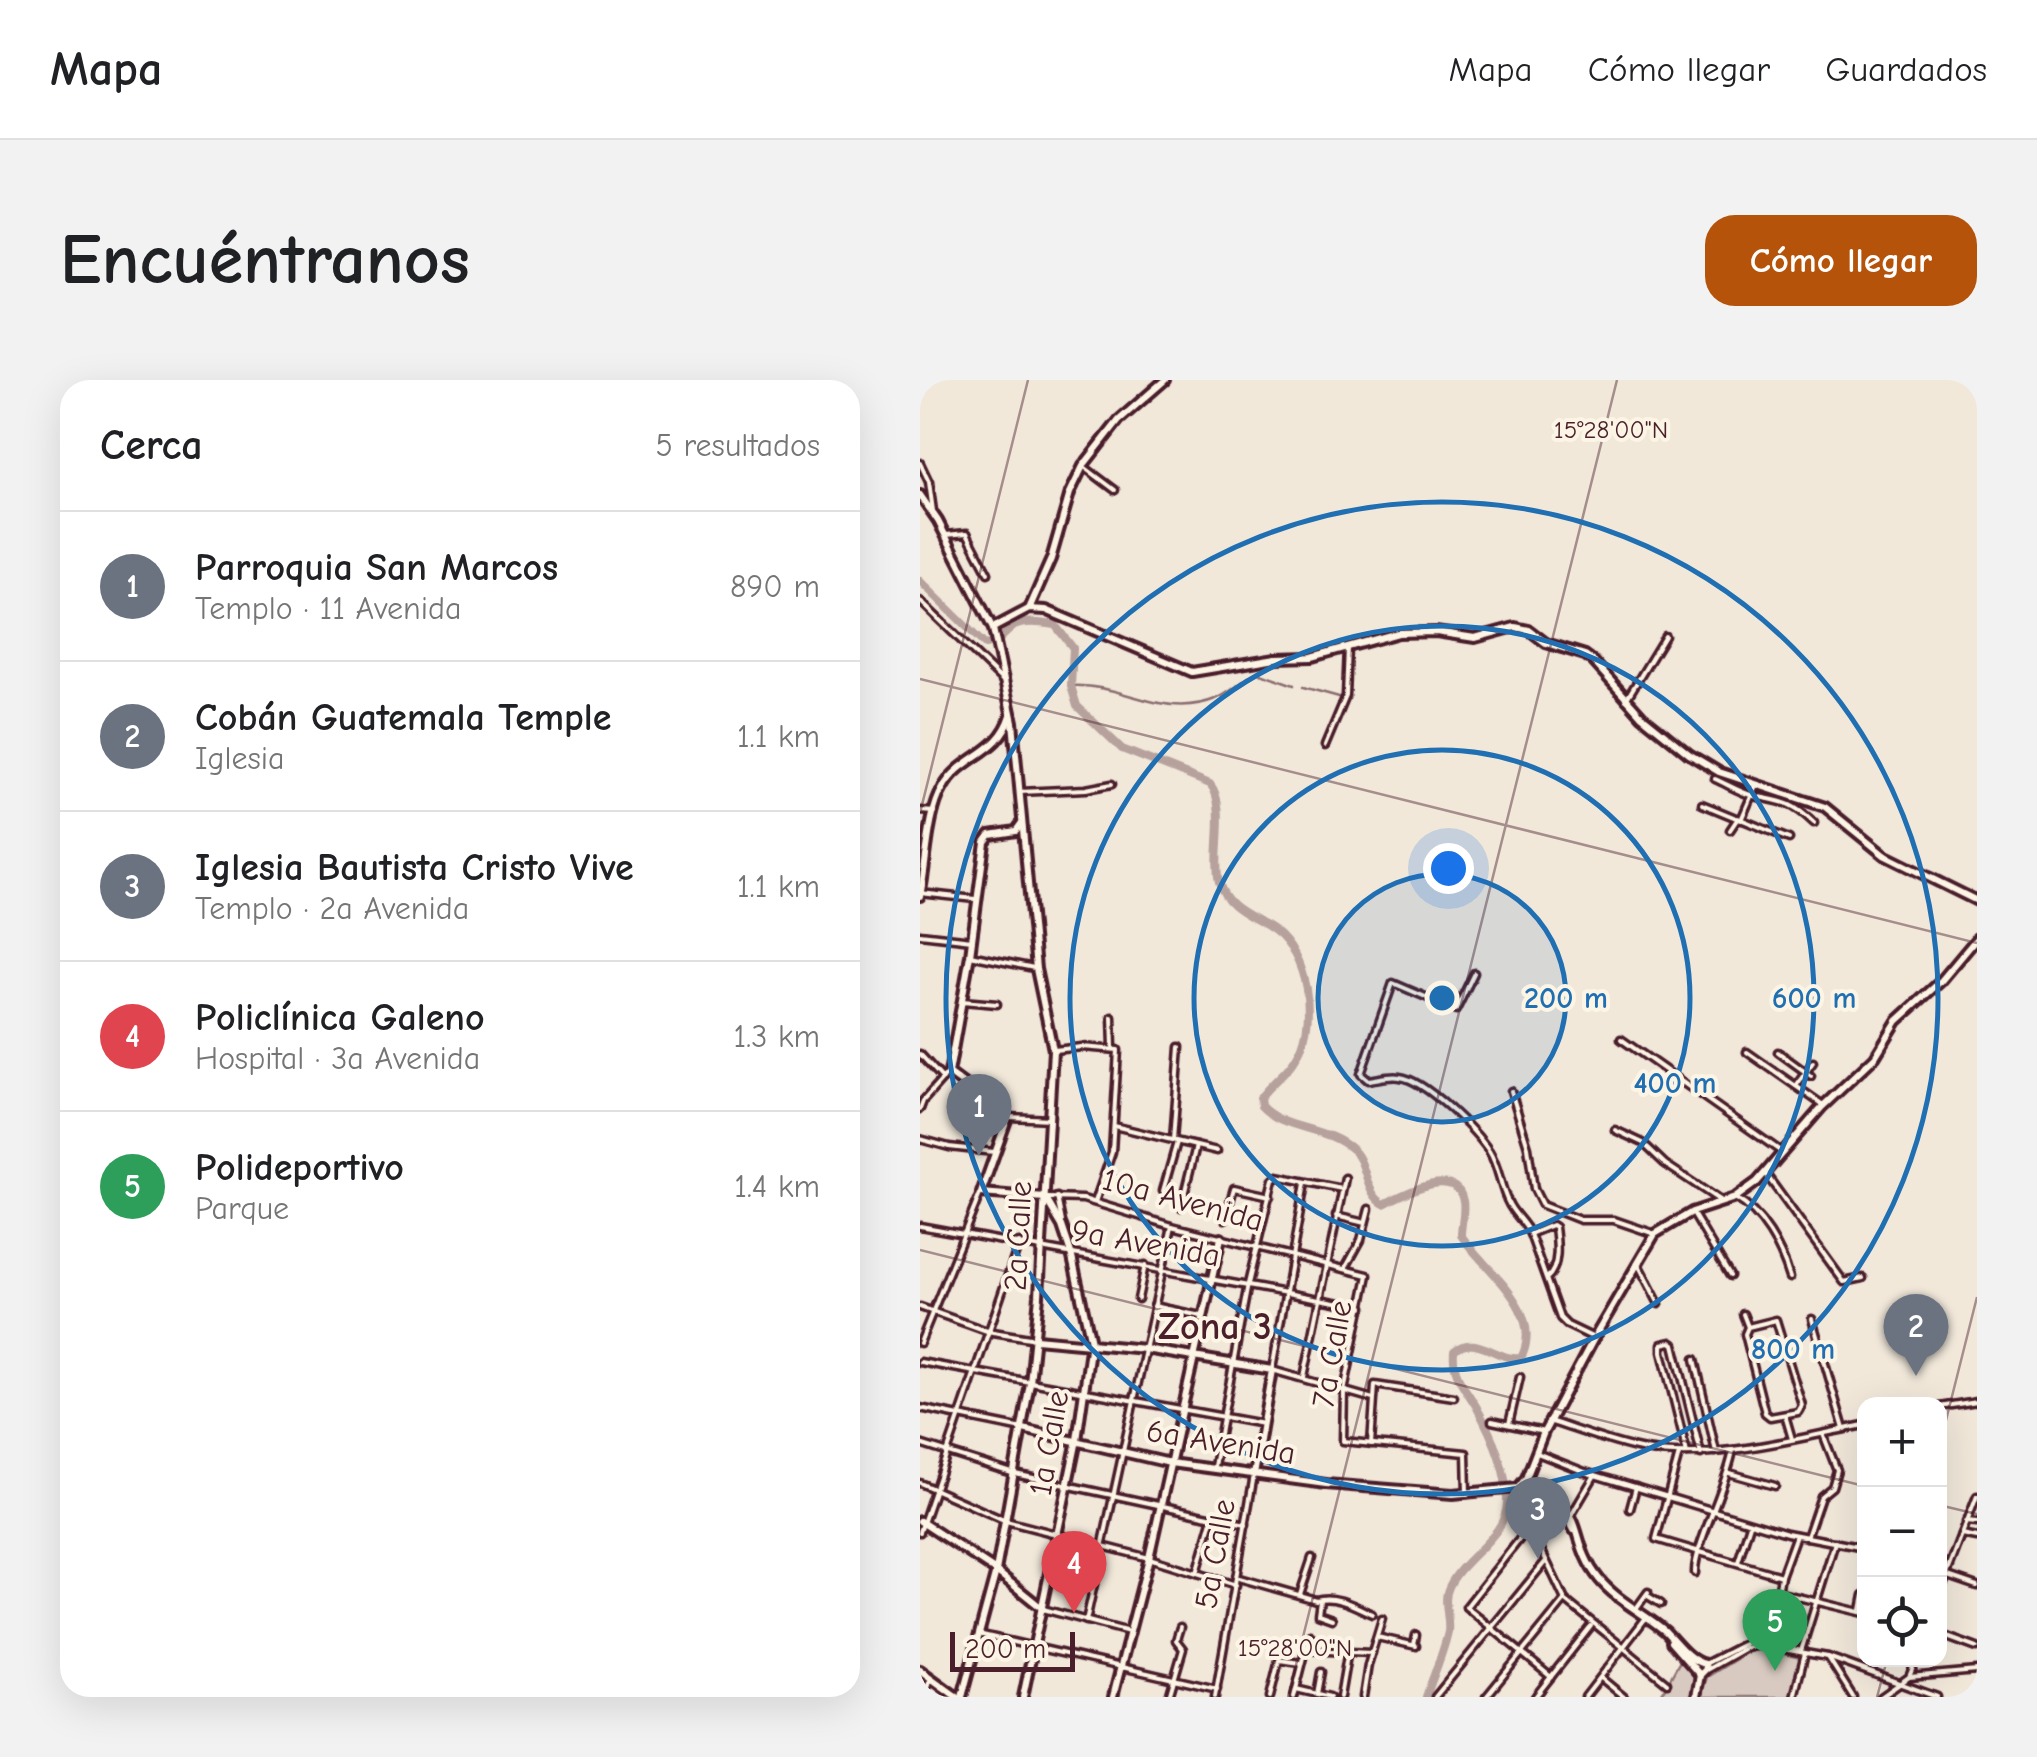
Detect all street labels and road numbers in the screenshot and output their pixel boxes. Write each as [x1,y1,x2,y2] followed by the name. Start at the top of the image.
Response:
[1098,1161,1268,1239] street label: 10a Avenida
[997,1180,1039,1292] street label: 2a Calle
[1069,1212,1223,1274] street label: 9a Avenida
[1304,1297,1360,1411] street label: 7a Calle
[1022,1388,1076,1498] street label: 1a Calle
[1144,1412,1298,1472] street label: 6a Avenida
[1187,1496,1243,1612] street label: 5a Calle

